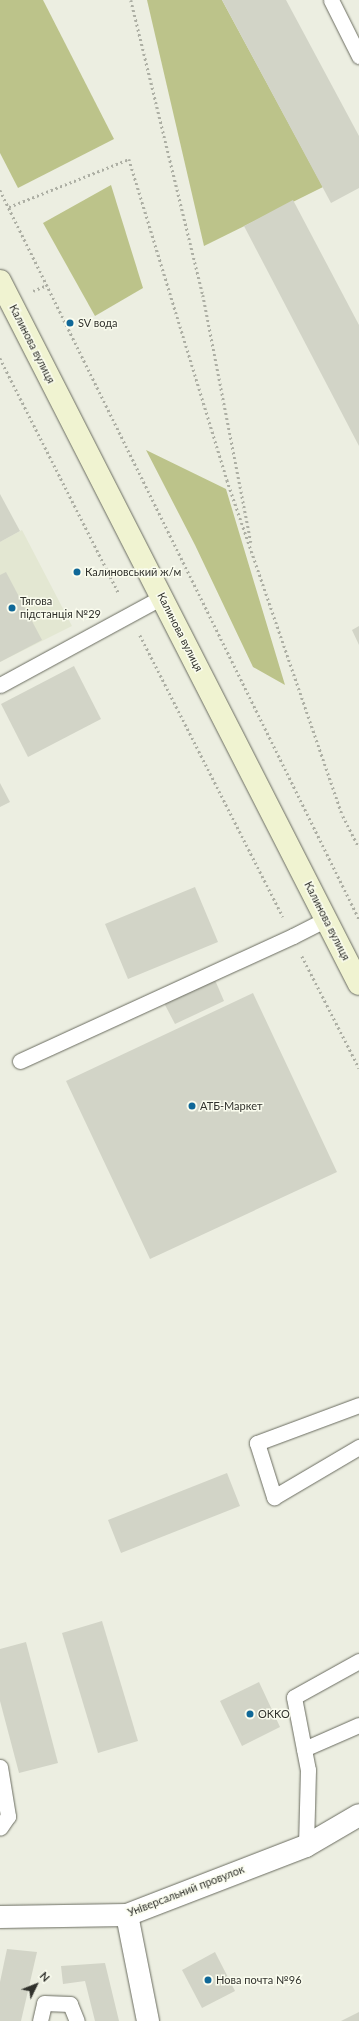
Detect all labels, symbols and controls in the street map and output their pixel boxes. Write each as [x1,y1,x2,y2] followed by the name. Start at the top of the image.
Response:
[6,302,58,386] street label: Калинова вулиця
[78,316,118,330] place label: SV вода
[65,318,75,328] marker: SV вода
[85,565,181,579] place label: Калиновський ж/м
[72,567,82,577] marker: Калиновський ж/м
[154,590,206,674] street label: Калинова вулиця
[20,595,101,621] place label: Тягова пiдстанцiя №29
[7,603,17,613] marker: Тягова пiдстанцiя №29
[301,879,353,963] street label: Калинова вулиця
[200,1099,263,1113] place label: АТБ-Маркет
[187,1101,197,1111] marker: АТБ-Маркет
[258,1707,290,1721] place label: OKKO
[245,1709,255,1719] marker: OKKO
[126,1863,246,1919] street label: Універсальний провулок
[16,1965,56,2005] north arrow
[37,1969,53,1984] text: N
[216,1973,302,1987] place label: Нова почта №96
[203,1975,213,1985] marker: Нова почта №96

